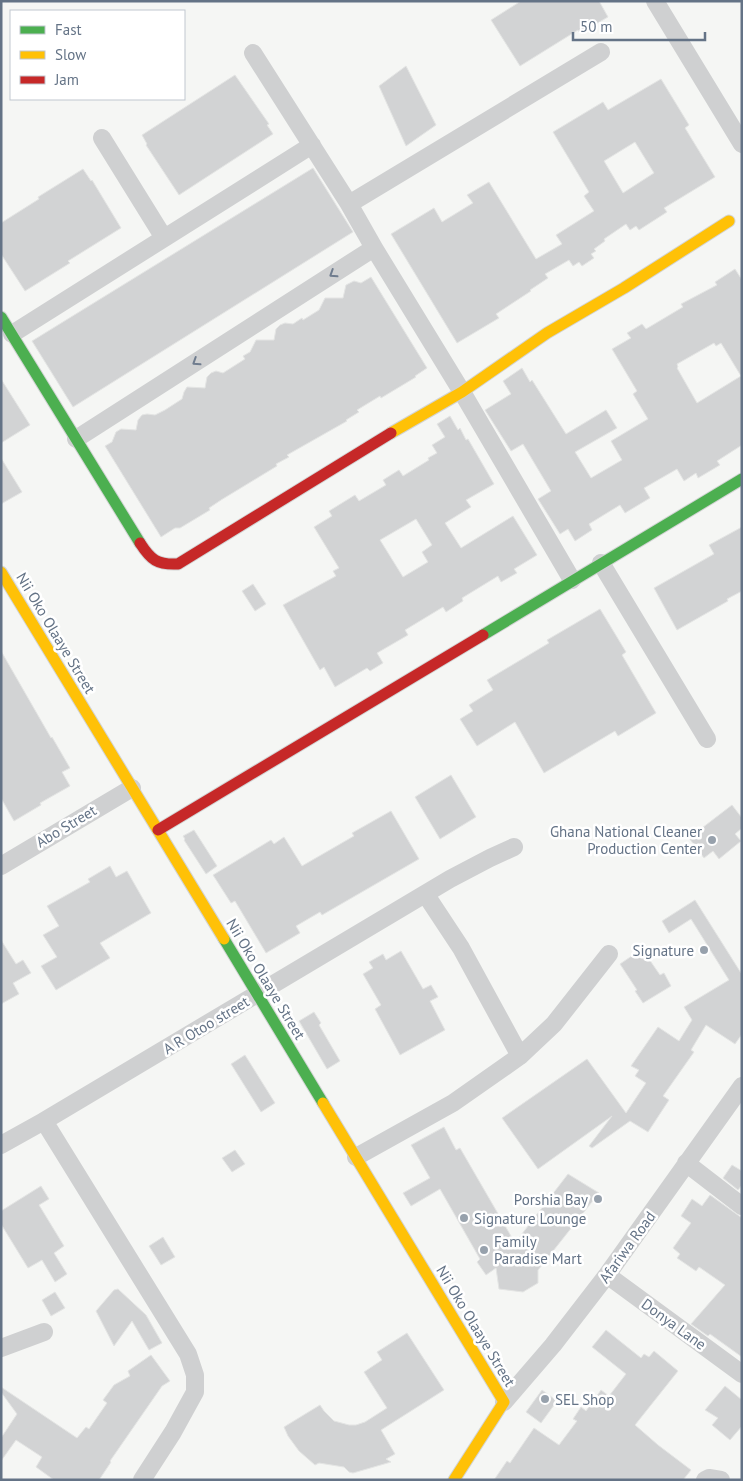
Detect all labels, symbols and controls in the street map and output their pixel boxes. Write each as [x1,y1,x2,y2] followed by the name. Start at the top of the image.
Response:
[10,10,185,100] legend
[573,10,706,42] scale bar
[580,17,613,36] text: 50 m
[55,20,82,39] text: Fast
[55,45,86,64] text: Slow
[54,70,79,89] text: Jam
[329,268,338,278] one-way arrow
[193,356,202,366] one-way arrow
[12,569,100,697] street label: Nii Oko Olaaye Street
[32,801,100,851] street label: Abo Street
[550,822,702,858] place label: Ghana National Cleaner Production Center
[706,834,718,846] marker: Ghana National Cleaner Production Center
[222,915,310,1043] street label: Nii Oko Olaaye Street
[632,941,694,960] place label: Signature
[698,944,710,956] marker: Signature
[160,992,252,1058] street label: A R Otoo street
[514,1190,588,1209] place label: Porshia Bay
[592,1193,604,1205] marker: Porshia Bay
[595,1207,659,1287] street label: Afariwa Road
[474,1209,586,1228] place label: Signature Lounge
[458,1212,470,1224] marker: Signature Lounge
[494,1232,582,1268] place label: Family Paradise Mart
[478,1244,490,1256] marker: Family Paradise Mart
[432,1262,520,1390] street label: Nii Oko Olaaye Street
[638,1294,710,1354] street label: Donya Lane
[555,1390,614,1409] place label: SEL Shop
[539,1393,551,1405] marker: SEL Shop

